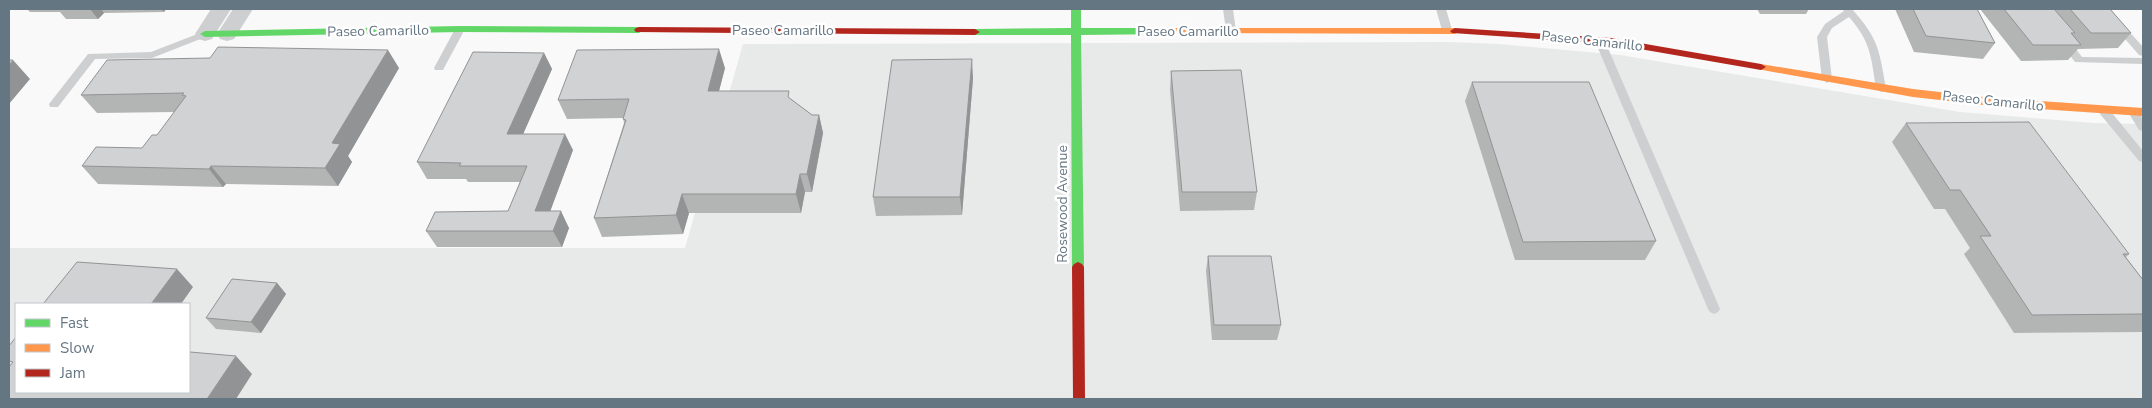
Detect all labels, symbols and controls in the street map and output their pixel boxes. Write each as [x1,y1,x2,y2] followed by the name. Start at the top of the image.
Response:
[327,21,429,41] street label: Paseo Camarillo
[732,21,834,40] street label: Paseo Camarillo
[1137,22,1239,41] street label: Paseo Camarillo
[1540,26,1644,56] street label: Paseo Camarillo
[1941,86,2045,116] street label: Paseo Camarillo
[1053,145,1072,263] street label: Rosewood Avenue
[15,303,190,393] legend
[60,313,89,333] text: Fast
[60,338,95,358] text: Slow
[59,363,86,383] text: Jam

